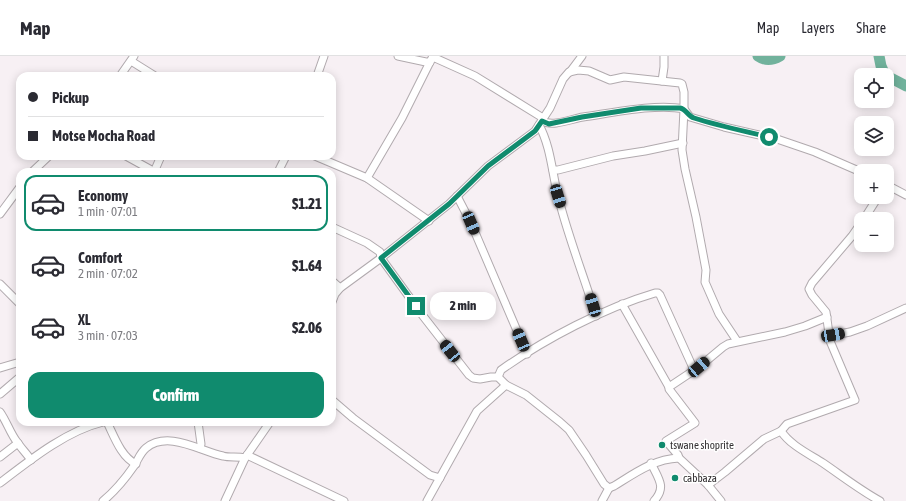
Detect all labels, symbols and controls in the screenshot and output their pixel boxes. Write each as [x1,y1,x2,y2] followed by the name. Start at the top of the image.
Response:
[20,17,51,39] text: Map
[757,20,779,36] text: Map
[801,20,834,36] text: Layers
[856,20,886,36] text: Share
[854,68,894,252] map controls
[854,68,894,108] button: locate
[52,89,89,106] text: Pickup
[854,116,894,156] button: layers
[52,127,155,144] text: Motse Mocha Road
[760,128,778,146] route start
[854,164,894,204] button: +
[549,183,567,209] car
[30,185,66,221] icon: car
[78,187,128,204] text: Economy
[292,195,322,212] text: $1.21
[78,204,138,219] text: 1 min · 07:01
[461,210,481,236] car
[854,212,894,252] button: −
[30,247,66,283] icon: car
[78,249,122,266] text: Comfort
[292,257,322,274] text: $1.64
[78,266,138,281] text: 2 min · 07:02
[430,292,496,320] callout: 2 min
[584,292,602,318] car
[407,297,425,315] route end
[450,298,476,313] text: 2 min
[30,309,66,345] icon: car
[78,311,91,328] text: XL
[292,319,322,336] text: $2.06
[511,327,531,353] car
[820,327,846,343] car
[78,328,138,343] text: 3 min · 07:03
[438,338,462,364] car
[686,355,712,379] car
[28,372,324,418] button: Confirm
[670,439,734,451] place label: tswane shoprite
[657,440,667,450] marker: tswane shoprite
[683,472,717,484] place label: cabbaza
[670,473,680,483] marker: cabbaza

